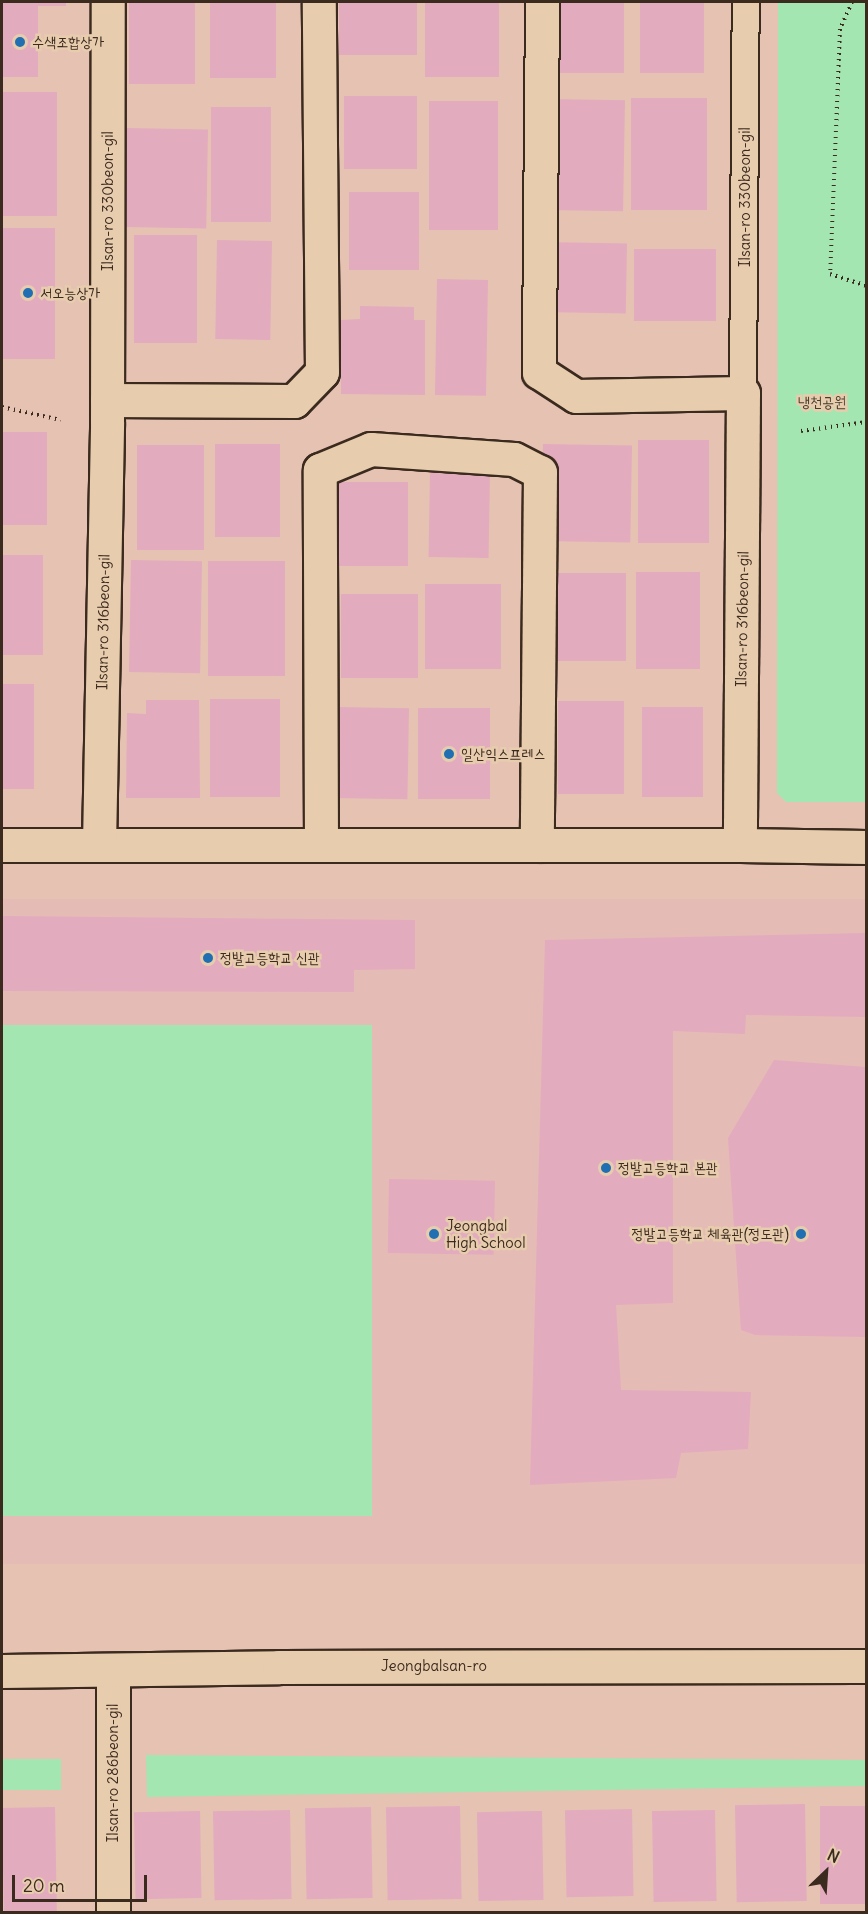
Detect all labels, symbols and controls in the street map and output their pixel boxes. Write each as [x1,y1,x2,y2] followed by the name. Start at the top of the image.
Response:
[32,33,104,51] place label: 수색조합상가
[13,35,27,49] marker: 수색조합상가
[736,127,754,267] street label: Ilsan-ro 330beon-gil
[99,131,117,271] street label: Ilsan-ro 330beon-gil
[40,284,100,302] place label: 서오능상가
[21,286,35,300] marker: 서오능상가
[798,393,846,411] park label: 냉천공원
[732,551,752,687] street label: Ilsan-ro 316beon-gil
[93,554,113,690] street label: Ilsan-ro 316beon-gil
[461,745,545,763] place label: 일산익스프레스
[442,747,456,761] marker: 일산익스프레스
[220,949,320,967] place label: 정발고등학교 신관
[201,951,215,965] marker: 정발고등학교 신관
[618,1159,718,1177] place label: 정발고등학교 본관
[599,1161,613,1175] marker: 정발고등학교 본관
[446,1216,526,1251] place label: Jeongbal High School
[632,1225,789,1243] place label: 정발고등학교 체육관(정도관)
[427,1227,441,1241] marker: Jeongbal High School
[794,1227,808,1241] marker: 정발고등학교 체육관(정도관)
[381,1657,487,1675] street label: Jeongbalsan-ro
[104,1704,122,1842] street label: Ilsan-ro 286beon-gil
[796,1842,856,1902] north arrow
[824,1844,843,1867] text: N
[15,1863,150,1901] scale bar
[23,1874,65,1897] text: 20 m

